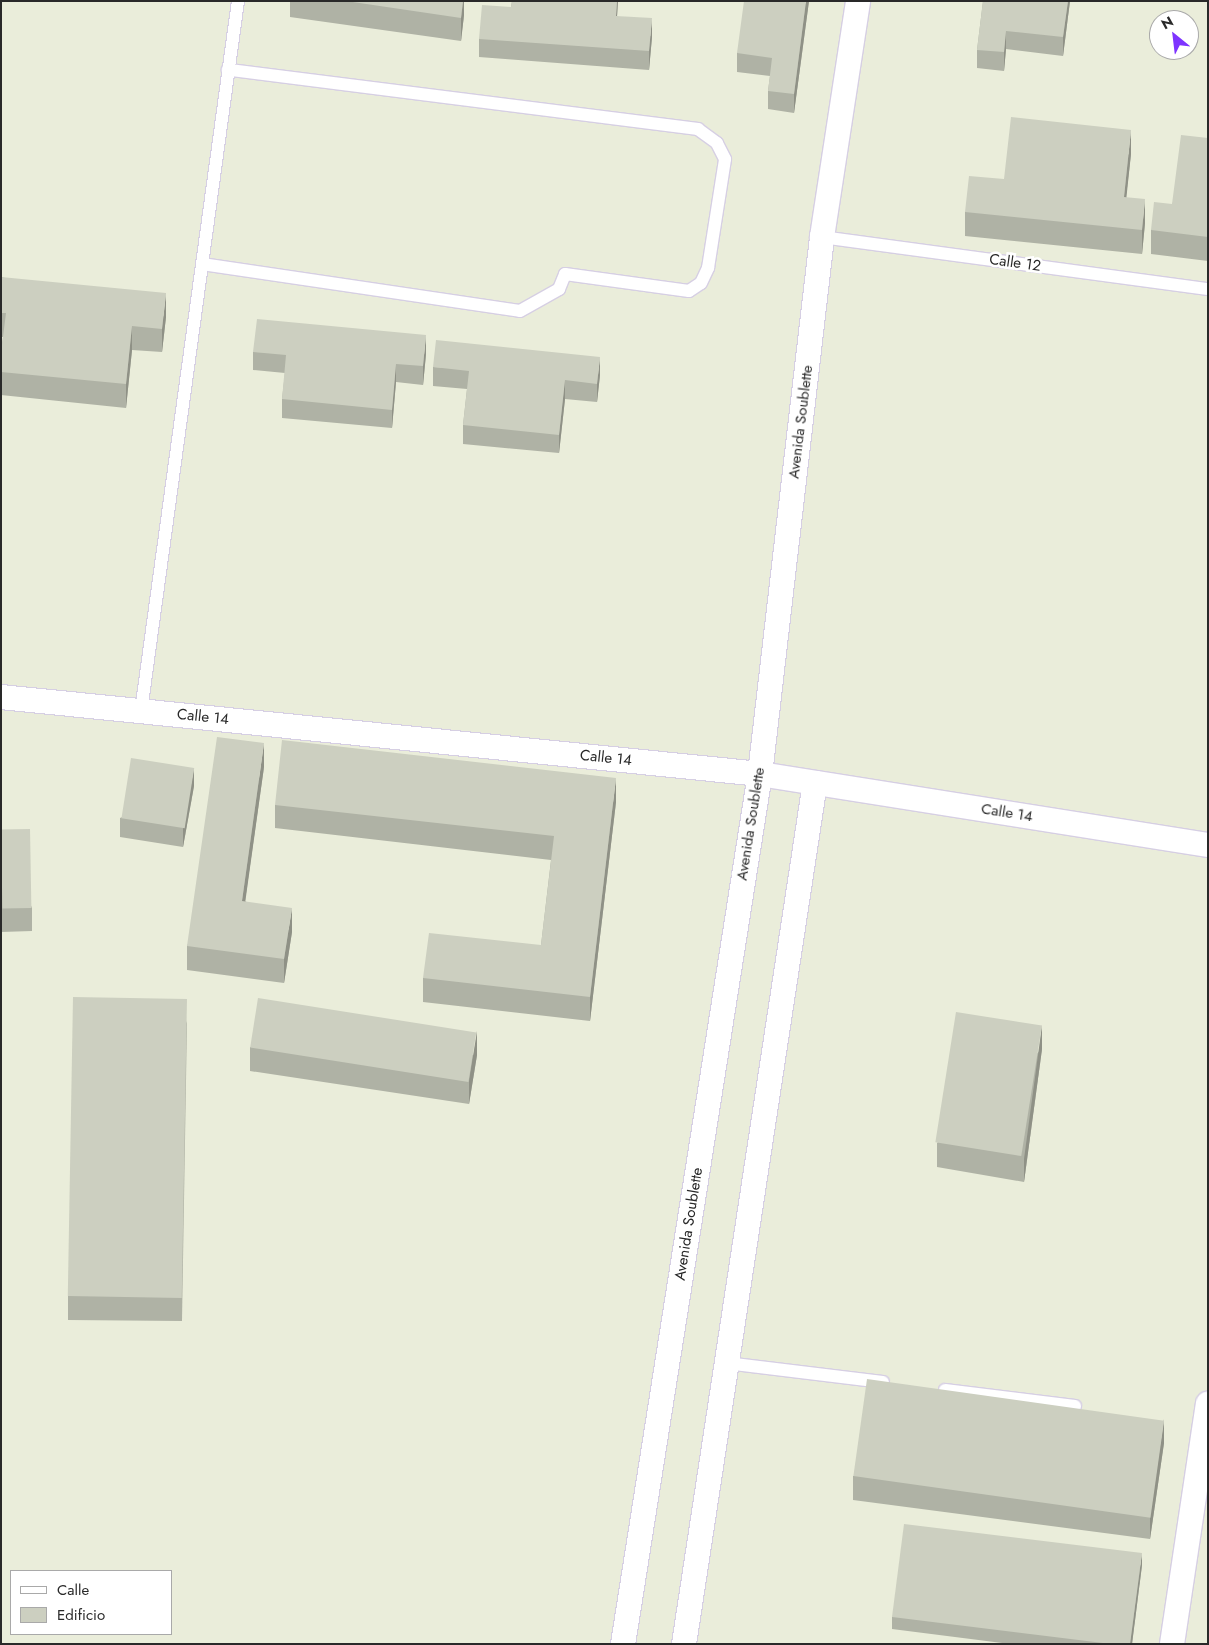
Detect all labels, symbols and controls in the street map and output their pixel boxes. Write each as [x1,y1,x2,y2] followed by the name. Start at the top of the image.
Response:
[1149,10,1199,60] north arrow
[1157,11,1177,34] text: N
[988,250,1042,276] street label: Calle 12
[785,364,817,480] street label: Avenida Soublette
[176,705,230,729] street label: Calle 14
[579,746,633,770] street label: Calle 14
[733,766,769,882] street label: Avenida Soublette
[980,800,1034,826] street label: Calle 14
[671,1166,707,1282] street label: Avenida Soublette
[10,1570,172,1635] legend
[57,1579,89,1601] text: Calle
[57,1604,105,1626] text: Edificio

